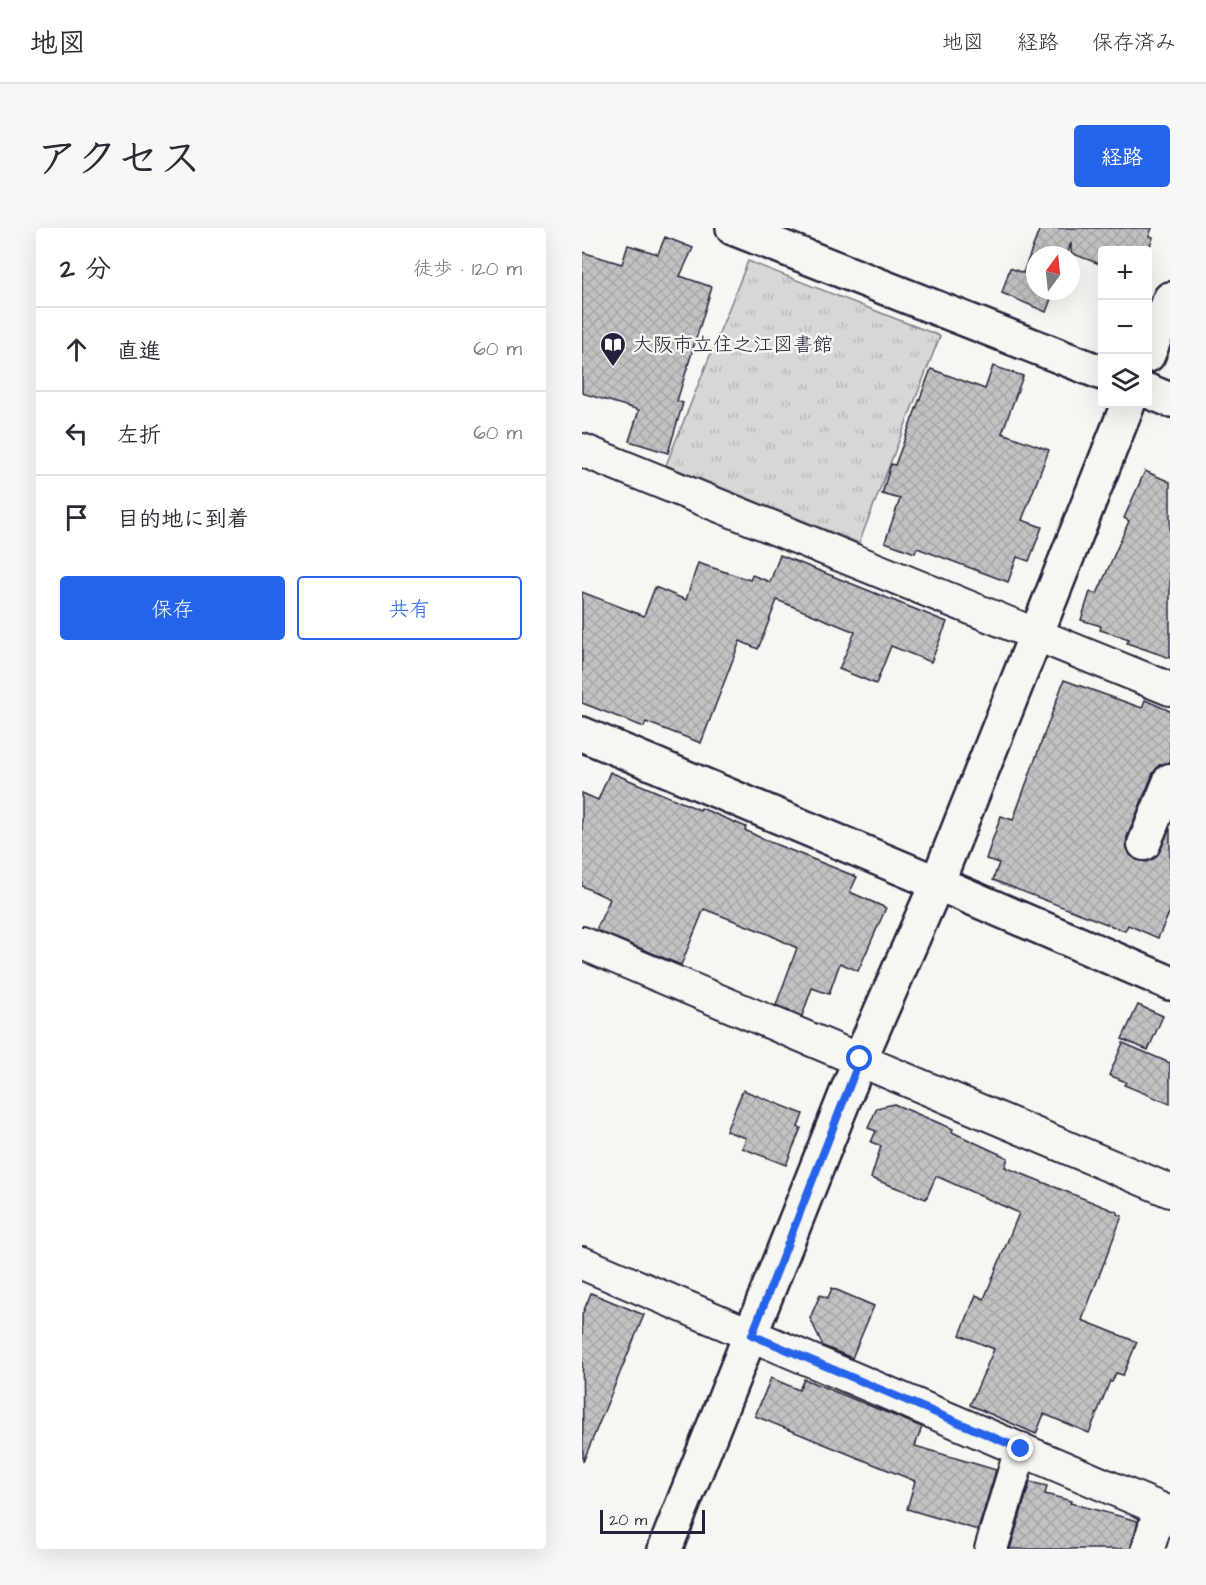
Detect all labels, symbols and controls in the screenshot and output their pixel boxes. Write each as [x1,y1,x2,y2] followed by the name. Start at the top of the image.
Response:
[30,24,86,63] text: 地図
[942,28,984,57] text: 地図
[1017,28,1059,57] text: 経路
[1092,28,1176,57] text: 保存済み
[1074,125,1170,187] button: 経路
[36,131,201,189] text: アクセス
[1026,246,1080,300] north arrow
[1098,246,1152,408] map controls
[1098,246,1152,300] button: +
[60,251,111,287] text: 2 分
[413,255,522,283] text: 徒歩 · 120 m
[1098,300,1152,354] button: −
[598,330,628,368] library icon: 大阪市立住之江図書館
[633,331,833,359] place label: 大阪市立住之江図書館
[60,333,93,366] icon: ahead
[473,335,522,363] text: 60 m
[117,336,161,367] text: 直進
[1098,354,1152,408] button: layers
[60,417,93,450] icon: left
[473,419,522,447] text: 60 m
[117,420,161,451] text: 左折
[60,501,93,534] icon: arrive
[117,504,249,535] text: 目的地に到着
[60,576,285,640] button: 保存
[297,576,522,640] button: 共有
[846,1045,872,1071] route start
[1007,1435,1033,1461] route end
[600,1507,705,1534] scale bar
[609,1509,647,1531] text: 20 m

